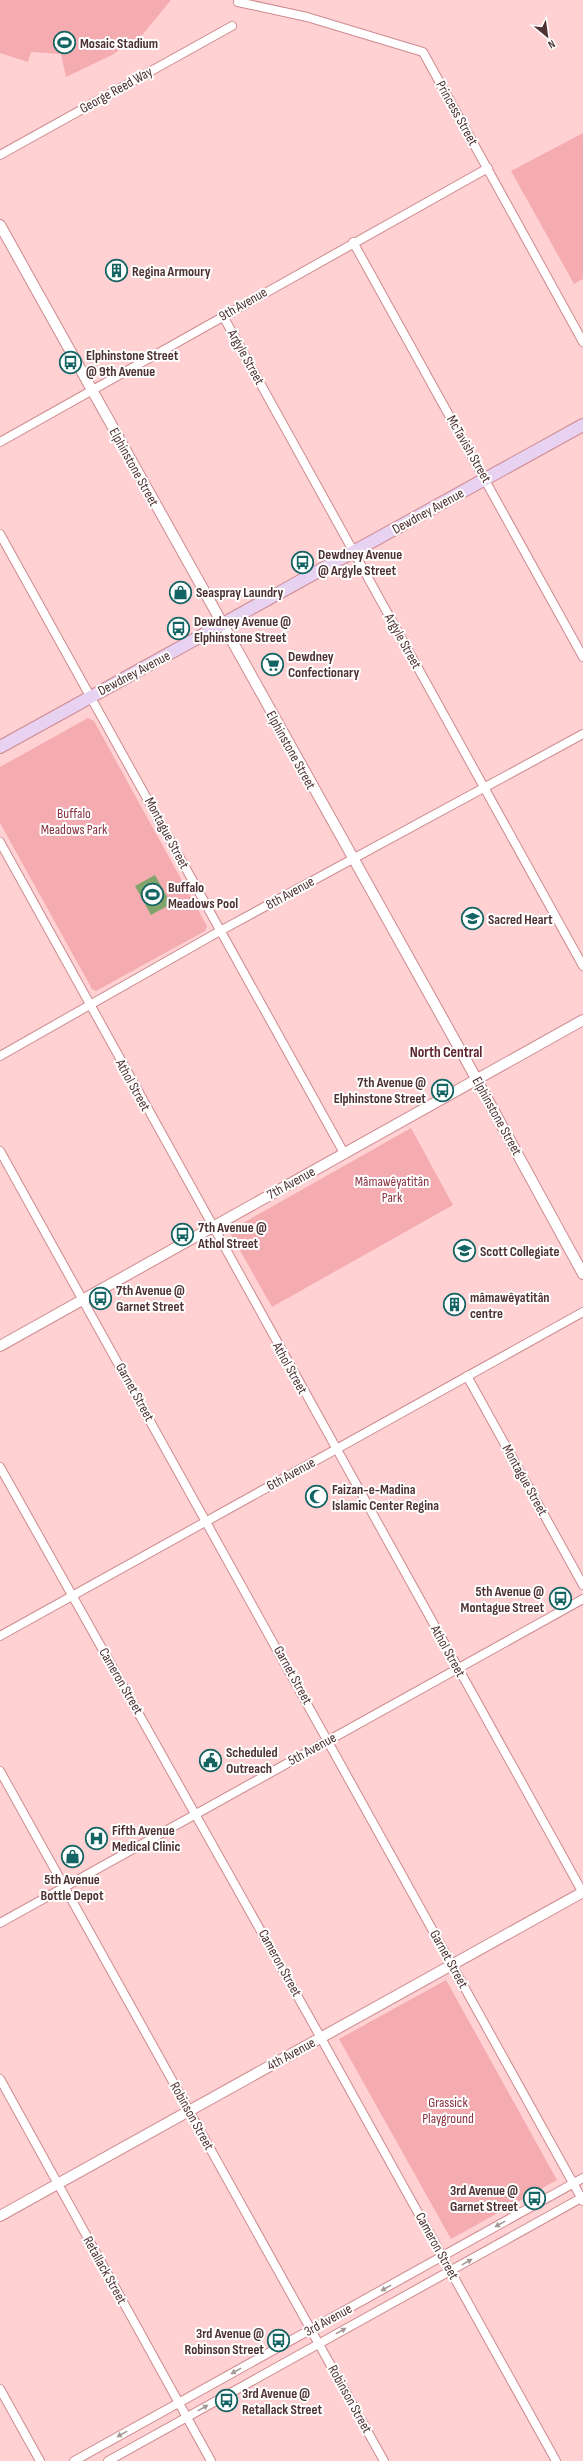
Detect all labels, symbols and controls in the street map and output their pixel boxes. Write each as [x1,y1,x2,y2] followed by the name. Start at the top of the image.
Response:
[527,16,567,56] north arrow
[52,30,78,56] sports icon: Mosaic Stadium
[80,35,158,52] place label: Mosaic Stadium
[546,37,557,51] text: N
[77,63,156,117] street label: George Reed Way
[432,78,482,148] street label: Princess Street
[104,258,130,284] building icon: Regina Armoury
[132,263,211,280] place label: Regina Armoury
[216,283,270,325] street label: 9th Avenue
[223,325,268,388] street label: Argyle Street
[86,347,179,380] place label: Elphinstone Street @ 9th Avenue
[57,350,83,376] bus stop icon: Elphinstone Street @ 9th Avenue
[443,412,495,486] street label: McTavish Street
[105,425,163,509] street label: Elphinstone Street
[389,484,467,538] street label: Dewdney Avenue
[318,546,402,579] place label: Dewdney Avenue @ Argyle Street
[289,549,315,575] bus stop icon: Dewdney Avenue @ Argyle Street
[167,579,193,605] shop icon: Seaspray Laundry
[196,584,283,601] place label: Seaspray Laundry
[380,609,425,672] street label: Argyle Street
[194,613,291,646] place label: Dewdney Avenue @ Elphinstone Street
[166,616,192,642] bus stop icon: Dewdney Avenue @ Elphinstone Street
[95,647,173,699] street label: Dewdney Avenue
[288,648,359,681] place label: Dewdney Confectionary
[260,651,286,677] supermarket icon: Dewdney Confectionary
[262,708,320,792] street label: Elphinstone Street
[141,794,193,872] street label: Montague Street
[41,805,108,838] park label: Buffalo Meadows Park
[263,873,317,913] street label: 8th Avenue
[168,879,238,912] place label: Buffalo Meadows Pool
[140,882,166,908] sports icon: Buffalo Meadows Pool
[460,906,486,932] school or university icon: Sacred Heart
[488,911,553,928] place label: Sacred Heart
[410,1043,482,1062] district label: North Central
[111,1055,154,1114] street label: Athol Street
[334,1074,426,1107] place label: 7th Avenue @ Elphinstone Street
[468,1074,526,1158] street label: Elphinstone Street
[429,1077,455,1103] bus stop icon: 7th Avenue @ Elphinstone Street
[264,1163,318,1203] street label: 7th Avenue
[355,1173,429,1206] park label: Mâmawêyatitân Park
[197,1219,267,1252] place label: 7th Avenue @ Athol Street
[170,1222,196,1248] bus stop icon: 7th Avenue @ Athol Street
[451,1238,477,1264] school or university icon: Scott Collegiate
[480,1243,560,1260] place label: Scott Collegiate
[116,1282,185,1315] place label: 7th Avenue @ Garnet Street
[87,1285,113,1311] bus stop icon: 7th Avenue @ Garnet Street
[470,1289,550,1322] place label: mâmawêyatitân centre
[441,1292,467,1318] building icon: mâmawêyatitân centre
[268,1338,311,1397] street label: Athol Street
[112,1360,158,1424] street label: Garnet Street
[499,1441,551,1519] street label: Montague Street
[264,1454,318,1494] street label: 6th Avenue
[332,1481,439,1514] place label: Faizan-e-Madina Islamic Center Regina
[304,1484,330,1510] mosque icon: Faizan-e-Madina Islamic Center Regina
[461,1583,544,1616] place label: 5th Avenue @ Montague Street
[547,1586,573,1612] bus stop icon: 5th Avenue @ Montague Street
[426,1621,469,1680] street label: Athol Street
[270,1643,316,1707] street label: Garnet Street
[95,1645,147,1717] street label: Cameron Street
[285,1729,339,1769] street label: 5th Avenue
[226,1744,278,1777] place label: Scheduled Outreach
[197,1747,223,1773] public building icon: Scheduled Outreach
[112,1822,180,1855] place label: Fifth Avenue Medical Clinic
[84,1825,110,1851] hospital icon: Fifth Avenue Medical Clinic
[59,1844,85,1870] shop icon: 5th Avenue Bottle Depot
[40,1871,104,1904] place label: 5th Avenue Bottle Depot
[255,1927,305,1999] street label: Cameron Street
[426,1927,472,1991] street label: Garnet Street
[264,2034,318,2074] street label: 4th Avenue
[166,2079,218,2153] street label: Robinson Street
[422,2094,474,2127] park label: Grassick Playground
[450,2182,518,2215] place label: 3rd Avenue @ Garnet Street
[521,2185,547,2211] bus stop icon: 3rd Avenue @ Garnet Street
[412,2210,462,2282] street label: Cameron Street
[494,2221,506,2228] one-way arrow
[79,2233,131,2307] street label: Retallack Street
[461,2258,473,2265] one-way arrow
[380,2284,392,2291] one-way arrow
[301,2300,355,2340] street label: 3rd Avenue
[184,2325,264,2358] place label: 3rd Avenue @ Robinson Street
[266,2328,292,2354] bus stop icon: 3rd Avenue @ Robinson Street
[335,2328,347,2335] one-way arrow
[324,2362,376,2436] street label: Robinson Street
[230,2368,242,2374] one-way arrow
[242,2385,322,2418] place label: 3rd Avenue @ Retallack Street
[214,2388,240,2414] bus stop icon: 3rd Avenue @ Retallack Street
[197,2405,209,2412] one-way arrow
[116,2431,128,2437] one-way arrow

